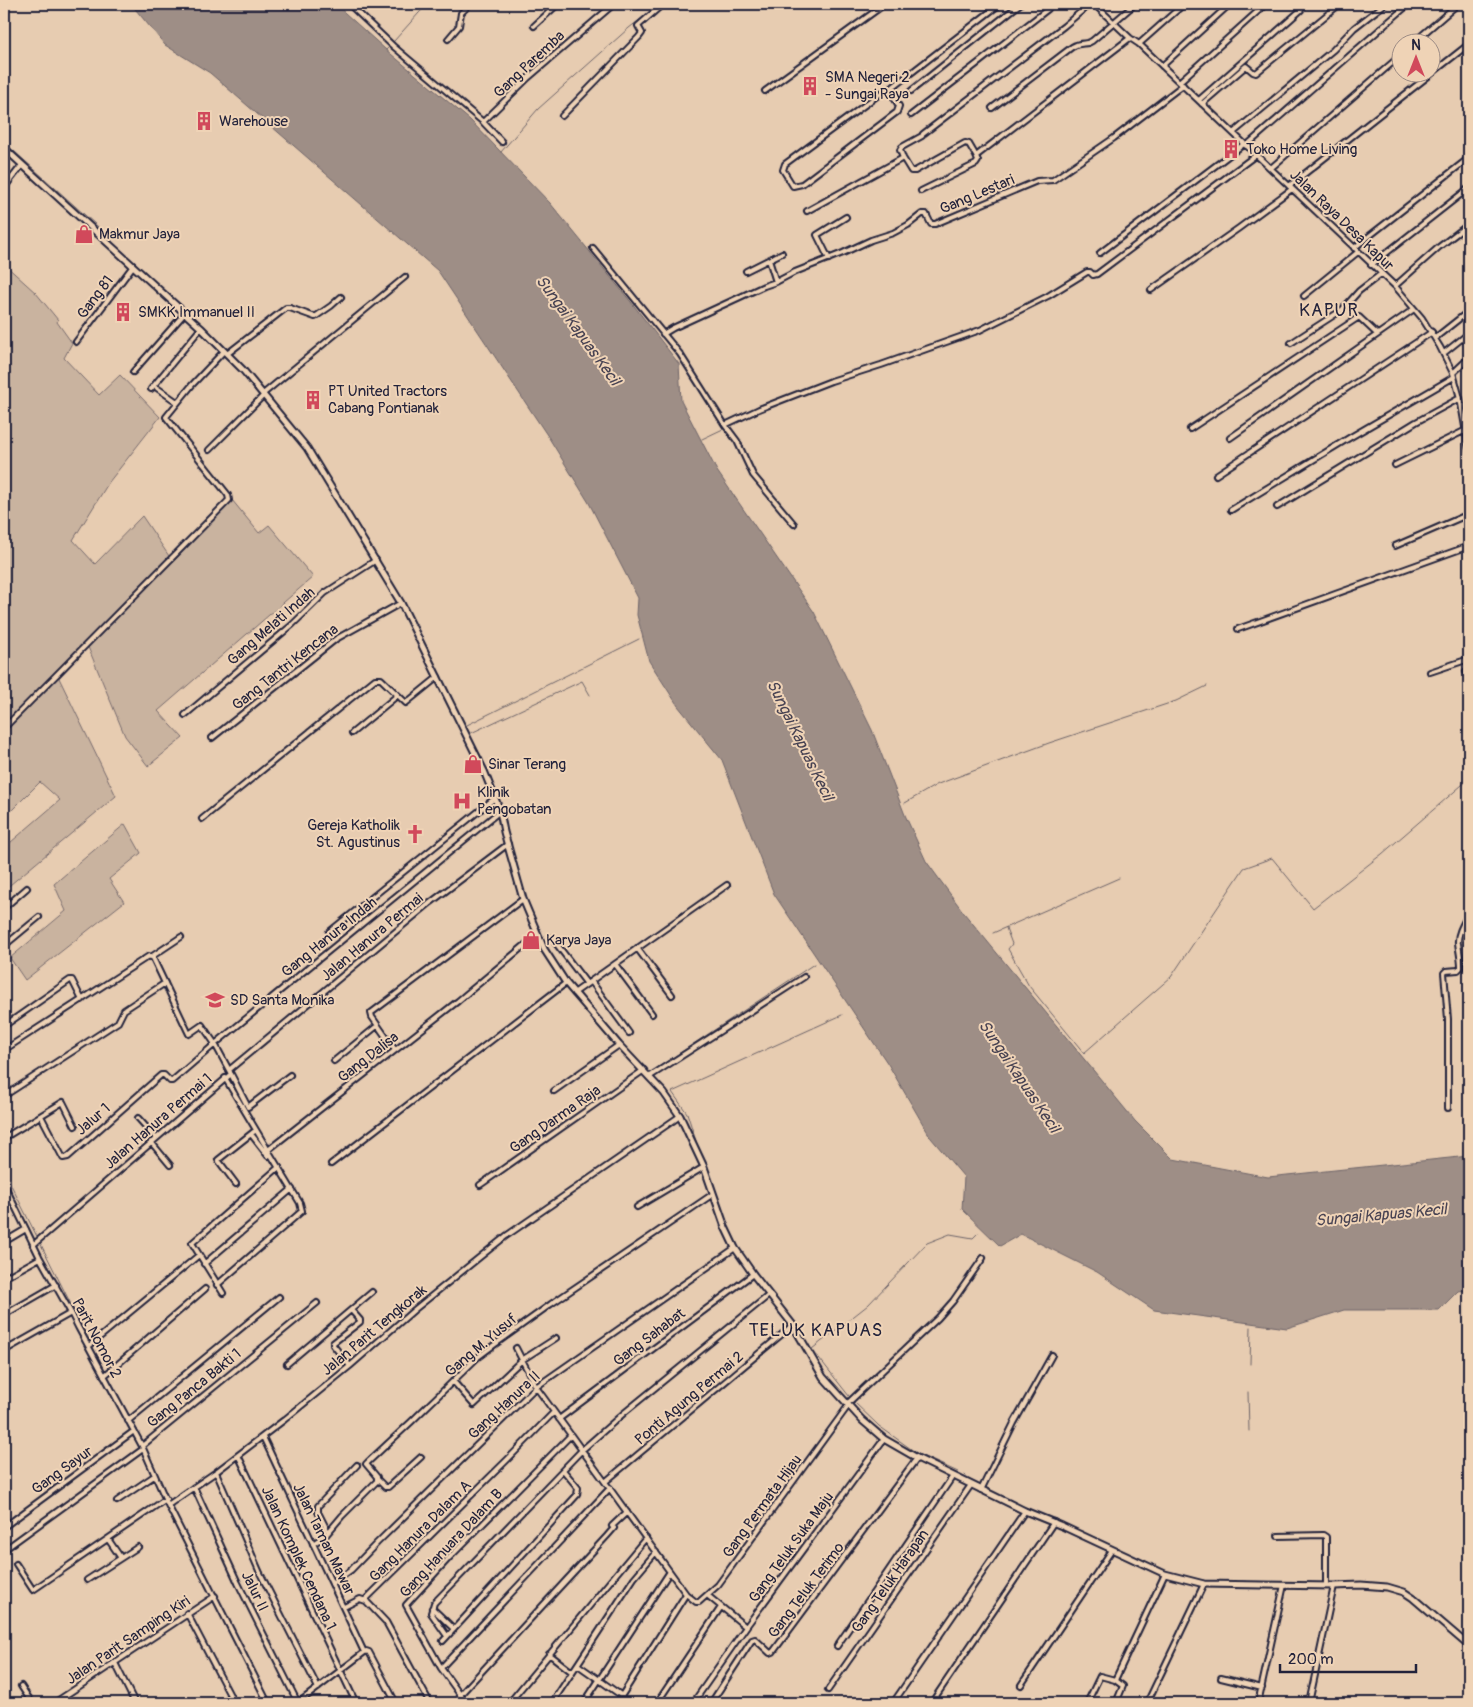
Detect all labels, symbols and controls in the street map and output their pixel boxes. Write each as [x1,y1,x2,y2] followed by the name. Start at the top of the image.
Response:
[490,27,569,102] street label: Gang Paremba
[1390,32,1440,82] north arrow
[1411,37,1421,54] text: N
[825,68,910,104] place label: SMA Negeri 2 - Sungai Raya
[799,75,821,97] building icon: SMA Negeri 2 - Sungai Raya
[193,110,215,132] building icon: Warehouse
[219,112,289,131] place label: Warehouse
[1220,138,1242,160] building icon: Toko Home Living
[1246,140,1357,159] place label: Toko Home Living
[1285,166,1398,276] street label: Jalan Raya Desa Kapur
[937,170,1018,219] street label: Gang Lestari
[73,223,95,245] shop icon: Makmur Jaya
[99,225,180,244] place label: Makmur Jaya
[73,272,118,323] street label: Gang 81
[532,272,626,391] water label: Sungai Kapuas Kecil
[1299,299,1359,322] district label: KAPUR
[112,301,134,323] building icon: SMKK Immanuel II
[138,303,255,322] place label: SMKK Immanuel II
[328,382,447,418] place label: PT United Tractors Cabang Pontianak
[302,389,324,411] building icon: PT United Tractors Cabang Pontianak
[224,583,319,670] street label: Gang Melati Indah
[228,620,342,715] street label: Gang Tantri Kencana
[762,677,839,806] water label: Sungai Kapuas Kecil
[462,753,484,775] shop icon: Sinar Terang
[488,755,566,774] place label: Sinar Terang
[477,783,551,819] place label: Klinik Pengobatan
[451,790,473,812] hospital icon: Klinik Pengobatan
[307,816,401,852] place label: Gereja Katholik St. Agustinus
[404,823,426,845] church icon: Gereja Katholik St. Agustinus
[317,889,428,986] street label: Jalan Hanura Permai
[278,893,381,982] street label: Gang Hanura Indah
[520,929,542,951] shop icon: Karya Jaya
[546,931,612,950] place label: Karya Jaya
[204,989,226,1011] school or university icon: SD Santa Monika
[230,991,334,1010] place label: SD Santa Monika
[974,1017,1065,1138] water label: Sungai Kapuas Kecil
[334,1028,403,1087] street label: Gang Dalisa
[100,1069,216,1173] street label: Jalan Hanura Permai 1
[506,1081,605,1158] street label: Gang Darma Raja
[72,1099,115,1140] street label: Jalur 1
[1315,1199,1450,1231] water label: Sungai Kapuas Kecil
[318,1280,431,1380] street label: Jalan Parit Tengkorak
[67,1295,126,1382] street label: Parit Nomor 2
[609,1304,690,1371] street label: Gang Sahabat
[441,1310,521,1381] street label: Gang M. Yusuf
[749,1319,883,1342] district label: TELUK KAPUAS
[143,1345,245,1432] street label: Gang Panca Bakti 1
[631,1347,748,1449] street label: Ponti Agung Permai 2
[464,1367,544,1444] street label: Gang Hanura II
[28,1442,97,1499] street label: Gang Sayur
[719,1451,806,1562] street label: Gang Permata Hijau
[365,1476,476,1586] street label: Gang Hanura Dalam A
[288,1480,359,1599] street label: Jalan Taman Mawar
[257,1483,340,1633] street label: Jalan Komplek Cendana 1
[396,1485,507,1602] street label: Gang Hanuara Dalam B
[745,1488,838,1606] street label: Gang Teluk Suka Maju
[848,1526,933,1637] street label: Gang Teluk Harapan
[764,1539,849,1642] street label: Gang Teluk Terimo
[237,1568,272,1614] street label: Jalur II
[63,1592,194,1689] street label: Jalan Parit Samping Kiri
[1280,1642,1417,1674] scale bar
[1288,1650,1333,1669] text: 200 m

